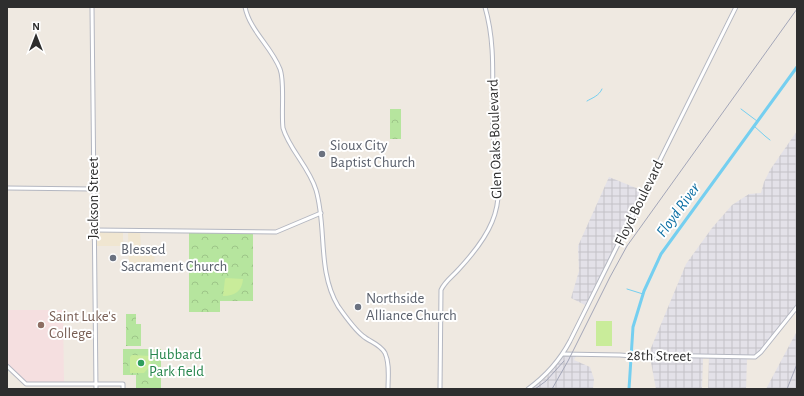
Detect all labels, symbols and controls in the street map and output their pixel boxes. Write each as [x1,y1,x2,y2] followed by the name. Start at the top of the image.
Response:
[16,16,56,56] north arrow
[32,21,40,32] text: N
[485,79,505,199] street label: Glen Oaks Boulevard
[330,138,415,170] place label: Sioux City Baptist Church
[317,149,327,159] marker: Sioux City Baptist Church
[86,157,101,239] street label: Jackson Street
[612,158,666,248] street label: Floyd Boulevard
[653,180,703,240] water label: Floyd River
[121,242,227,274] place label: Blessed Sacrament Church
[108,253,118,263] marker: Blessed Sacrament Church
[366,291,457,323] place label: Northside Alliance Church
[353,302,363,312] marker: Northside Alliance Church
[49,309,116,341] place label: Saint Luke's College
[36,320,46,330] marker: Saint Luke's College
[149,347,204,379] place label: Hubbard Park field
[627,348,691,364] street label: 28th Street
[136,358,146,368] marker: Hubbard Park field

